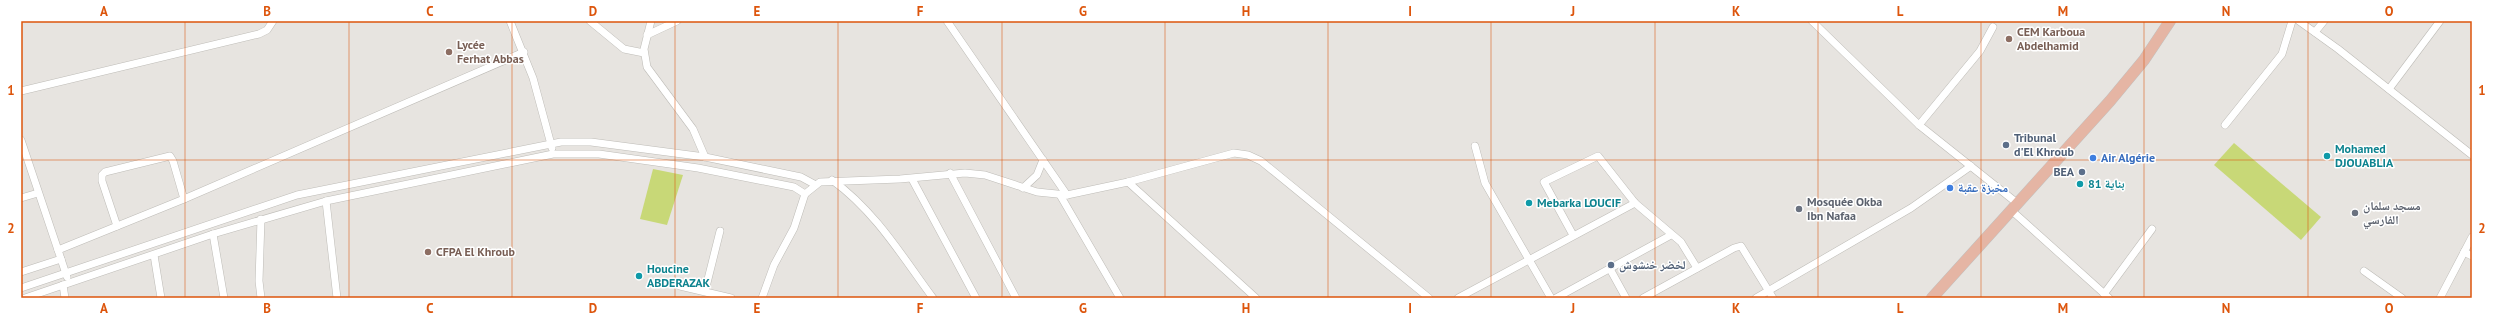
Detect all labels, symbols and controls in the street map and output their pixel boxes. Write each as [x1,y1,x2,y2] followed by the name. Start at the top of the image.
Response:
[100,3,108,20] text: A
[263,3,271,20] text: B
[426,3,434,20] text: C
[589,3,597,20] text: D
[754,3,761,20] text: E
[917,3,924,20] text: F
[1079,3,1087,20] text: G
[1242,3,1250,20] text: H
[1408,3,1412,20] text: I
[1570,3,1575,20] text: J
[1732,3,1740,20] text: K
[1897,3,1904,20] text: L
[2058,3,2068,20] text: M
[2222,3,2230,20] text: N
[2385,3,2394,20] text: O
[2017,24,2085,53] place label: CEM Karboua Abdelhamid
[2004,34,2014,44] marker: CEM Karboua Abdelhamid
[457,37,524,66] place label: Lycée Ferhat Abbas
[444,47,454,57] marker: Lycée Ferhat Abbas
[7,82,15,99] text: 1
[2478,82,2486,99] text: 1
[2014,130,2074,159] place label: Tribunal d'El Khroub
[2001,140,2011,150] marker: Tribunal d'El Khroub
[2335,141,2394,170] place label: Mohamed DJOUABLIA
[2101,150,2155,165] place label: Air Algérie
[2322,151,2332,161] marker: Mohamed DJOUABLIA
[2088,153,2098,163] marker: Air Algérie
[2053,164,2075,179] place label: BEA
[2077,167,2087,177] marker: BEA
[2088,176,2125,191] place label: بناية 81
[2075,179,2085,189] marker: بناية 81
[1958,180,2009,195] place label: مخبزة عقبة
[1945,183,1955,193] marker: مخبزة عقبة
[1807,194,1882,223] place label: Mosquée Okba Ibn Nafaa
[1537,195,1621,210] place label: Mebarka LOUCIF
[1524,198,1534,208] marker: Mebarka LOUCIF
[2363,198,2421,230] place label: مسجد سلمان الفارسي
[1794,204,1804,214] marker: Mosquée Okba Ibn Nafaa
[2350,208,2360,218] marker: مسجد سلمان الفارسي
[7,220,15,237] text: 2
[2478,220,2486,237] text: 2
[436,244,515,259] place label: CFPA El Khroub
[423,247,433,257] marker: CFPA El Khroub
[1619,257,1686,273] place label: لخضر خنشوش
[1606,260,1616,270] marker: لخضر خنشوش
[647,261,711,290] place label: Houcine ABDERAZAK
[634,271,644,281] marker: Houcine ABDERAZAK
[100,300,108,317] text: A
[263,300,271,317] text: B
[426,300,434,317] text: C
[589,300,597,317] text: D
[754,300,761,317] text: E
[917,300,924,317] text: F
[1079,300,1087,317] text: G
[1242,300,1250,317] text: H
[1408,300,1412,317] text: I
[1570,300,1575,317] text: J
[1732,300,1740,317] text: K
[1897,300,1904,317] text: L
[2058,300,2068,317] text: M
[2222,300,2230,317] text: N
[2385,300,2394,317] text: O

